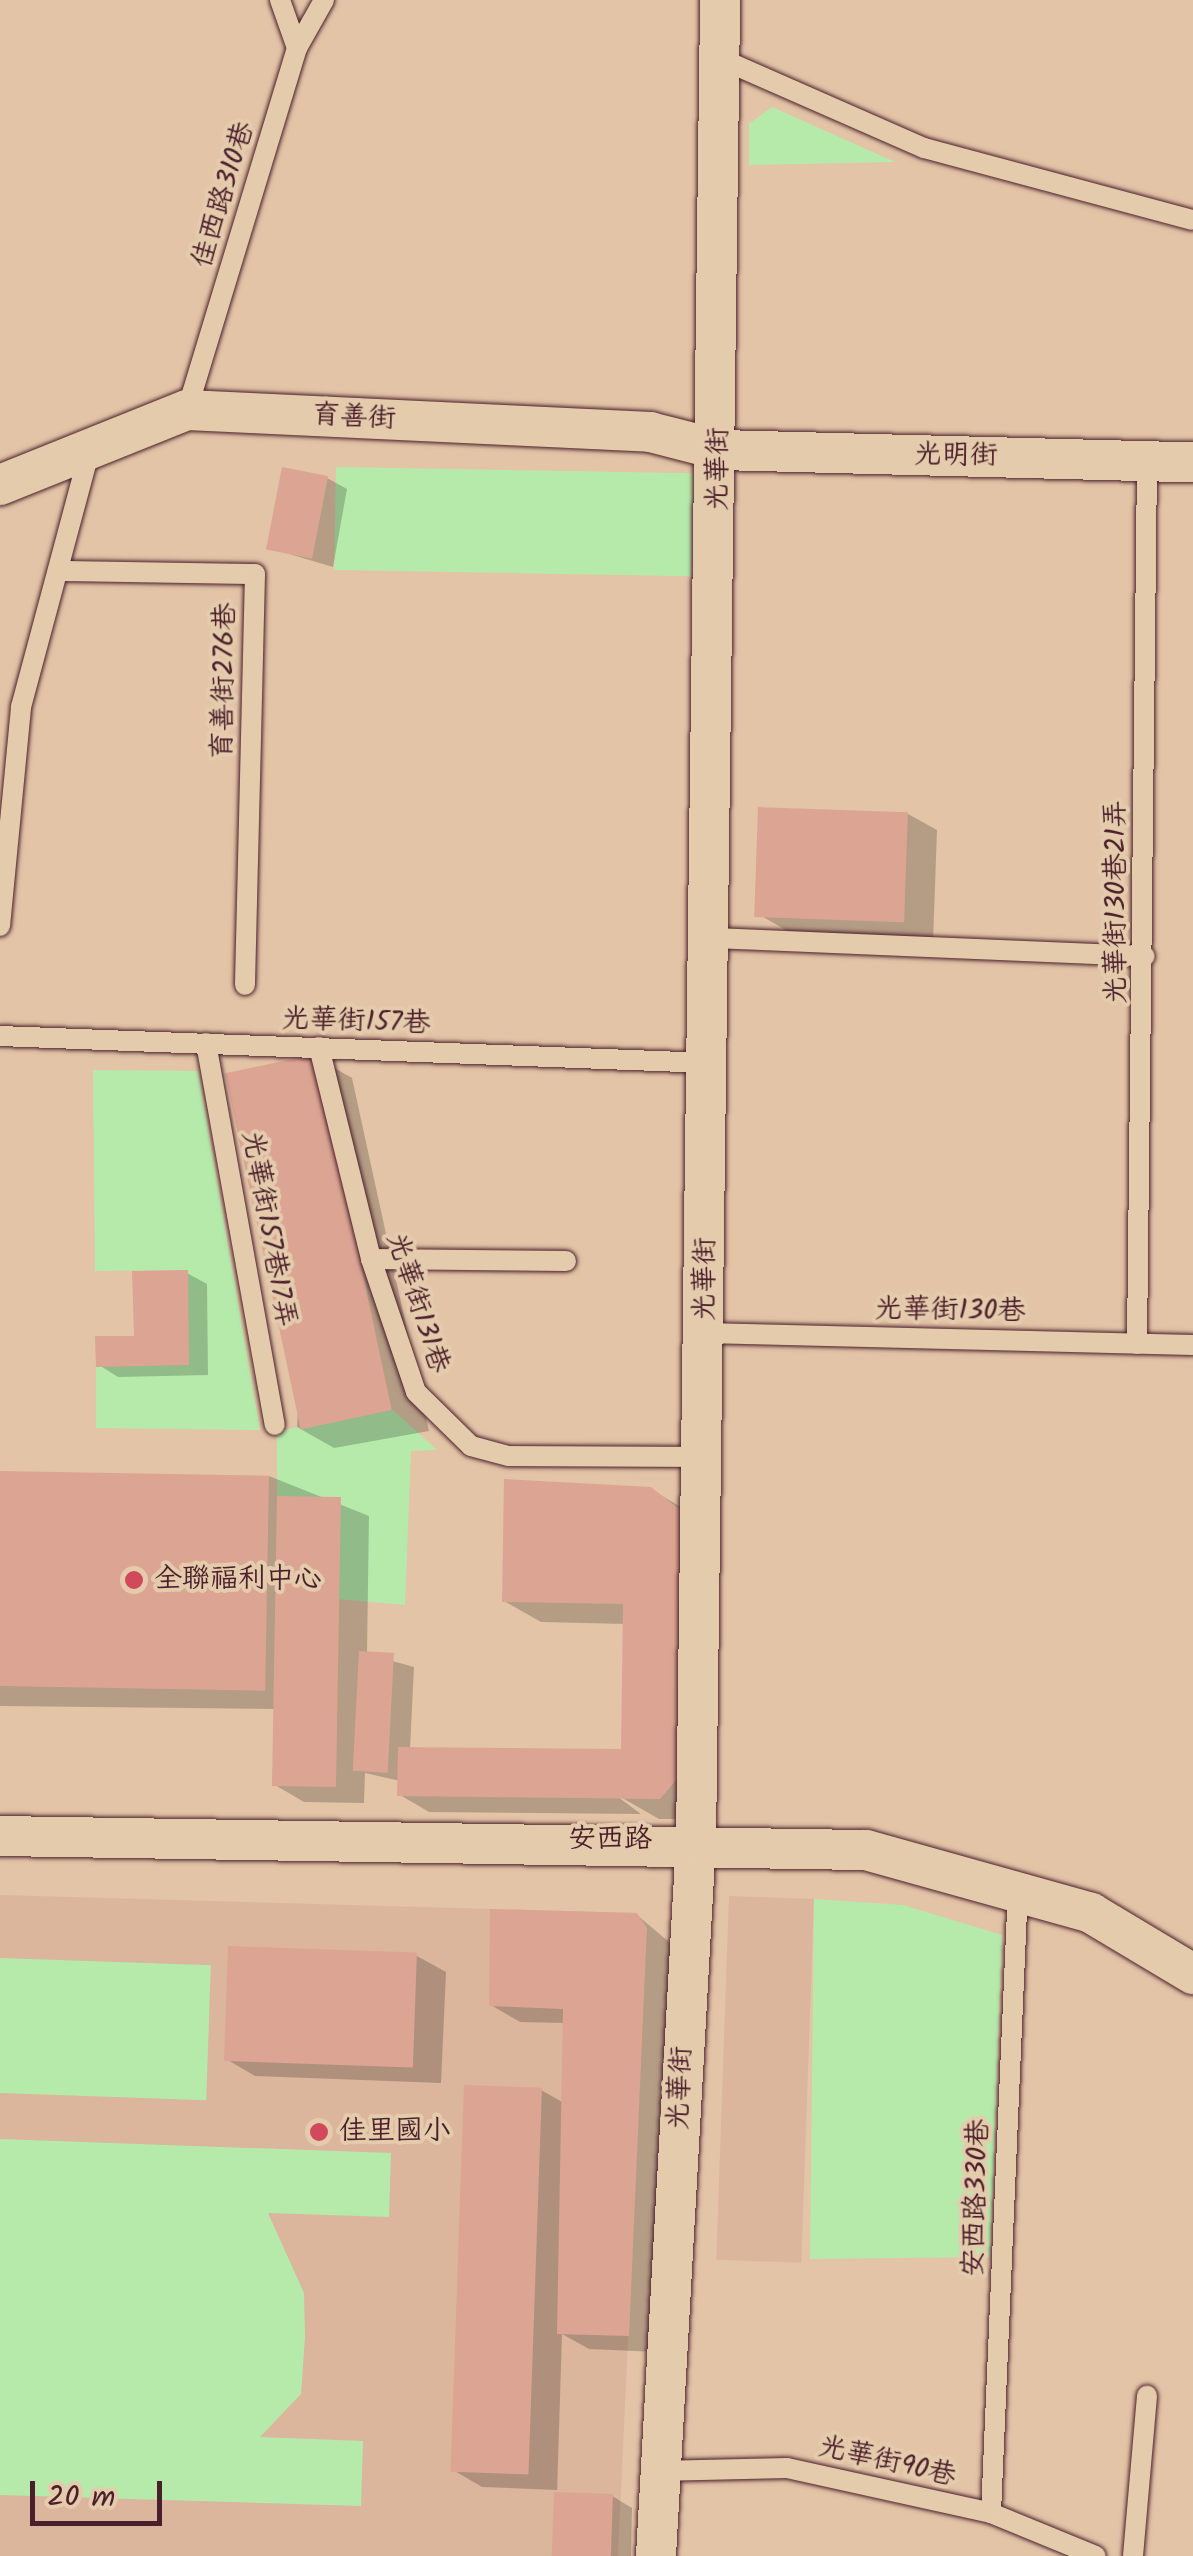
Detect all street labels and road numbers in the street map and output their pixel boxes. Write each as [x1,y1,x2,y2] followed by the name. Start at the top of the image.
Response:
[186,118,262,272] street label: 佳西路310巷
[311,399,397,437] street label: 育善街
[701,427,737,511] street label: 光華街
[914,438,998,474] street label: 光明街
[207,602,243,760] street label: 育善街276巷
[1100,800,1134,1004] street label: 光華街130巷21弄
[281,1003,431,1041] street label: 光華街157巷
[234,1128,302,1330] street label: 光華街157巷17弄
[379,1229,455,1377] street label: 光華街131巷
[688,1237,724,1321] street label: 光華街
[874,1293,1026,1329] street label: 光華街130巷
[568,1823,652,1857] street label: 安西路
[662,2045,700,2131] street label: 光華街
[957,2118,997,2278] street label: 安西路330巷
[815,2430,959,2494] street label: 光華街90巷

